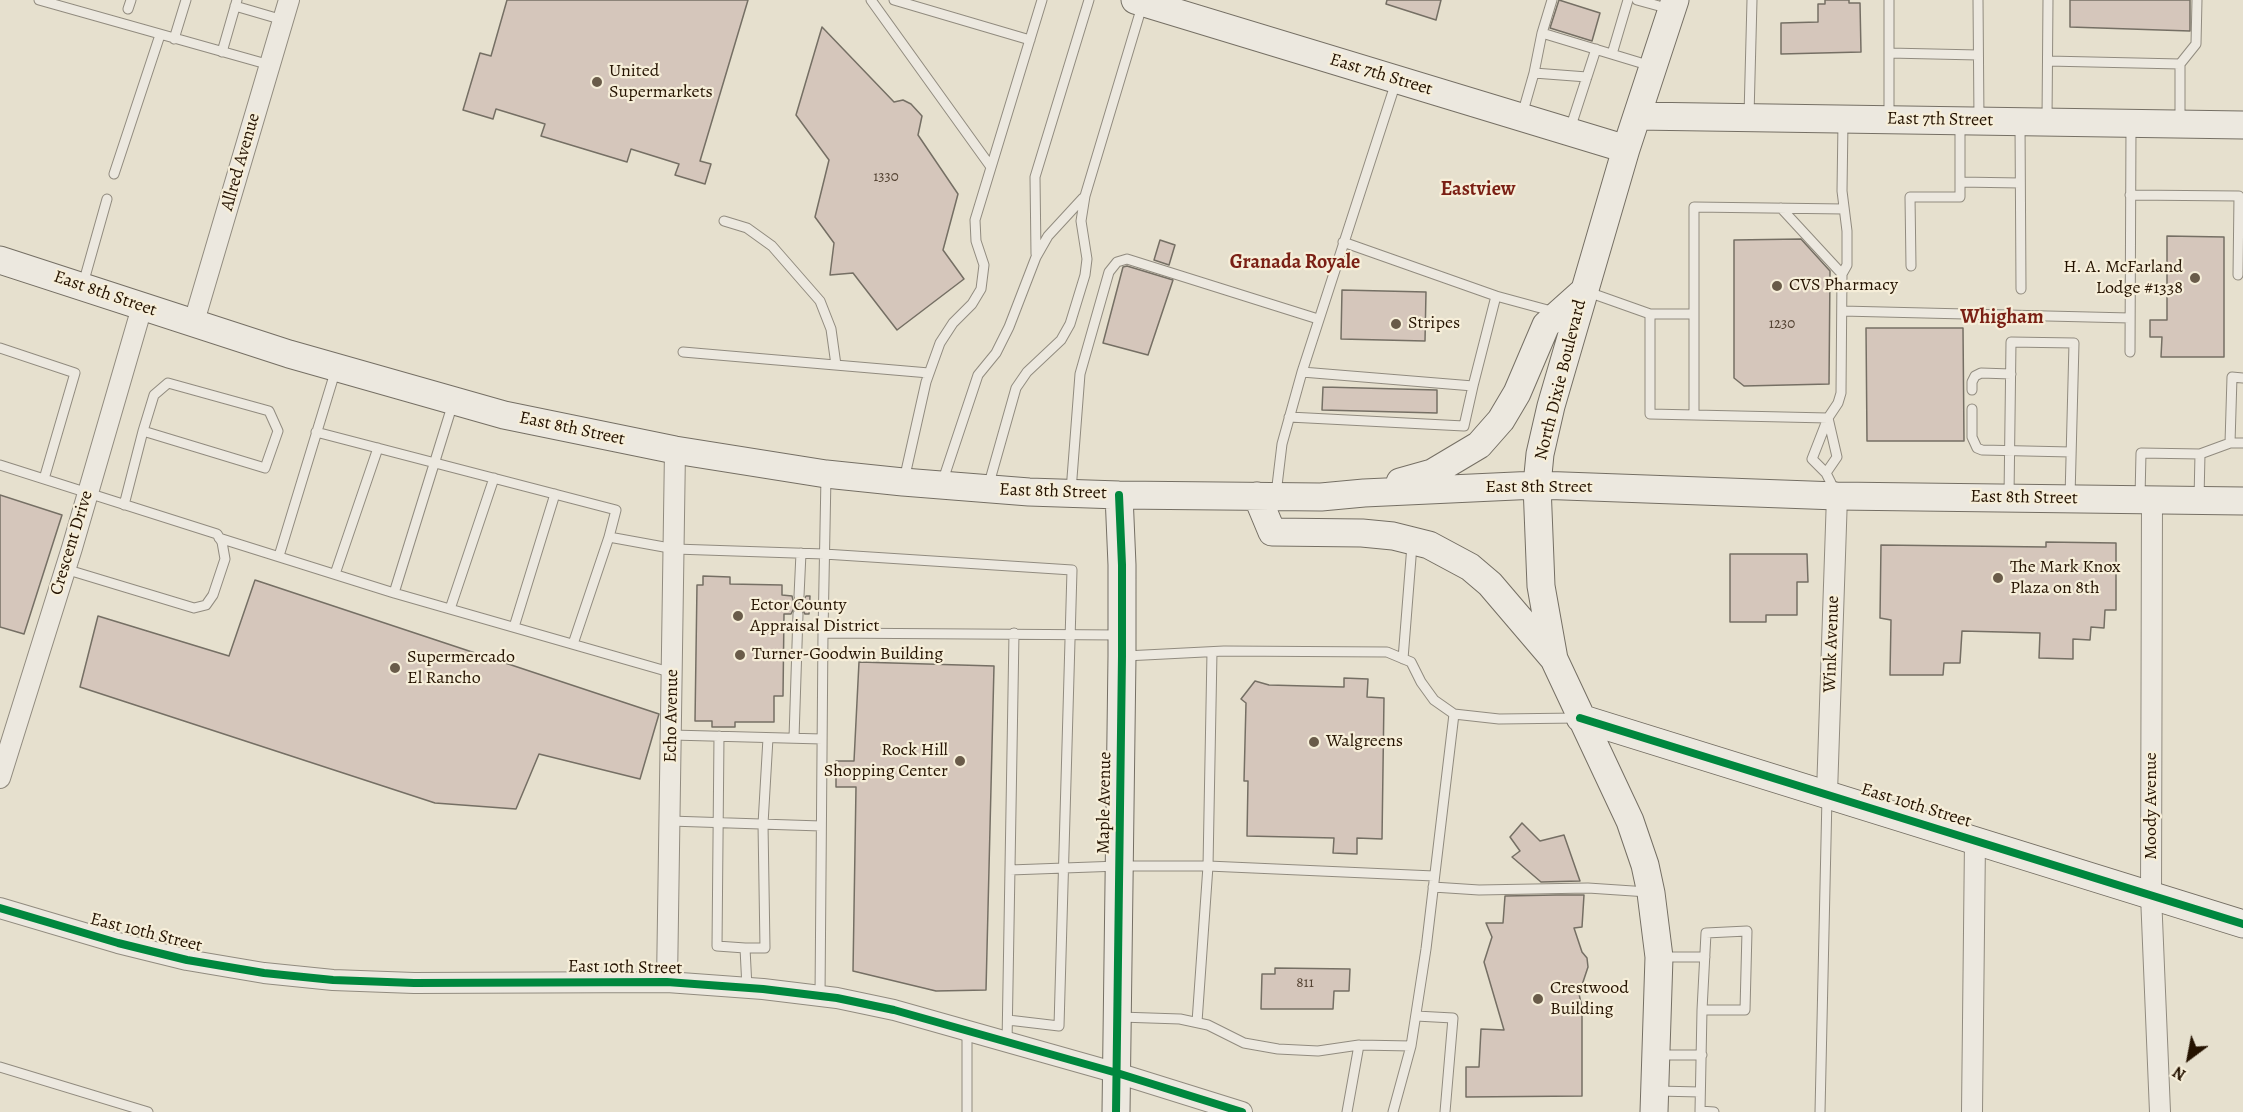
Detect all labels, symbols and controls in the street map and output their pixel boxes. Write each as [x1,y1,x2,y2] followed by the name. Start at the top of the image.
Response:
[1327,49,1435,101] street label: East 7th Street
[609,61,713,104] place label: United Supermarkets
[590,75,604,89] marker: United Supermarkets
[1887,108,1993,132] street label: East 7th Street
[217,111,265,213] street label: Allred Avenue
[873,168,899,186] house number: 1330
[1440,178,1516,202] district label: Eastview
[1230,251,1360,275] district label: Granada Royale
[2063,257,2183,300] place label: H. A. McFarland Lodge #1338
[51,266,159,322] street label: East 8th Street
[2188,271,2202,285] marker: H. A. McFarland Lodge #1338
[1789,275,1898,297] place label: CVS Pharmacy
[1770,279,1784,293] marker: CVS Pharmacy
[1531,297,1591,463] street label: North Dixie Boulevard
[1960,306,2044,330] district label: Whigham
[1408,313,1460,335] place label: Stripes
[1769,315,1795,333] house number: 1230
[1389,317,1403,331] marker: Stripes
[517,407,627,451] street label: East 8th Street
[1485,477,1593,499] street label: East 8th Street
[999,479,1107,505] street label: East 8th Street
[1970,486,2078,510] street label: East 8th Street
[46,488,98,598] street label: Crescent Drive
[2010,557,2121,600] place label: The Mark Knox Plaza on 8th
[1991,571,2005,585] marker: The Mark Knox Plaza on 8th
[750,595,879,638] place label: Ector County Appraisal District
[1820,595,1844,693] street label: Wink Avenue
[731,609,745,623] marker: Ector County Appraisal District
[752,644,943,666] place label: Turner-Goodwin Building
[407,647,515,690] place label: Supermercado El Rancho
[733,648,747,662] marker: Turner-Goodwin Building
[388,661,402,675] marker: Supermercado El Rancho
[660,669,684,763] street label: Echo Avenue
[1326,731,1403,753] place label: Walgreens
[1307,735,1321,749] marker: Walgreens
[824,740,948,783] place label: Rock Hill Shopping Center
[1093,752,1117,854] street label: Maple Avenue
[2141,752,2163,860] street label: Moody Avenue
[953,754,967,768] marker: Rock Hill Shopping Center
[1858,779,1974,833] street label: East 10th Street
[88,909,204,957] street label: East 10th Street
[568,956,682,980] street label: East 10th Street
[1296,974,1314,992] house number: 811
[1550,978,1629,1020] place label: Crestwood Building
[1531,992,1545,1006] marker: Crestwood Building
[2159,1028,2219,1088] north arrow
[2169,1061,2190,1086] text: N

